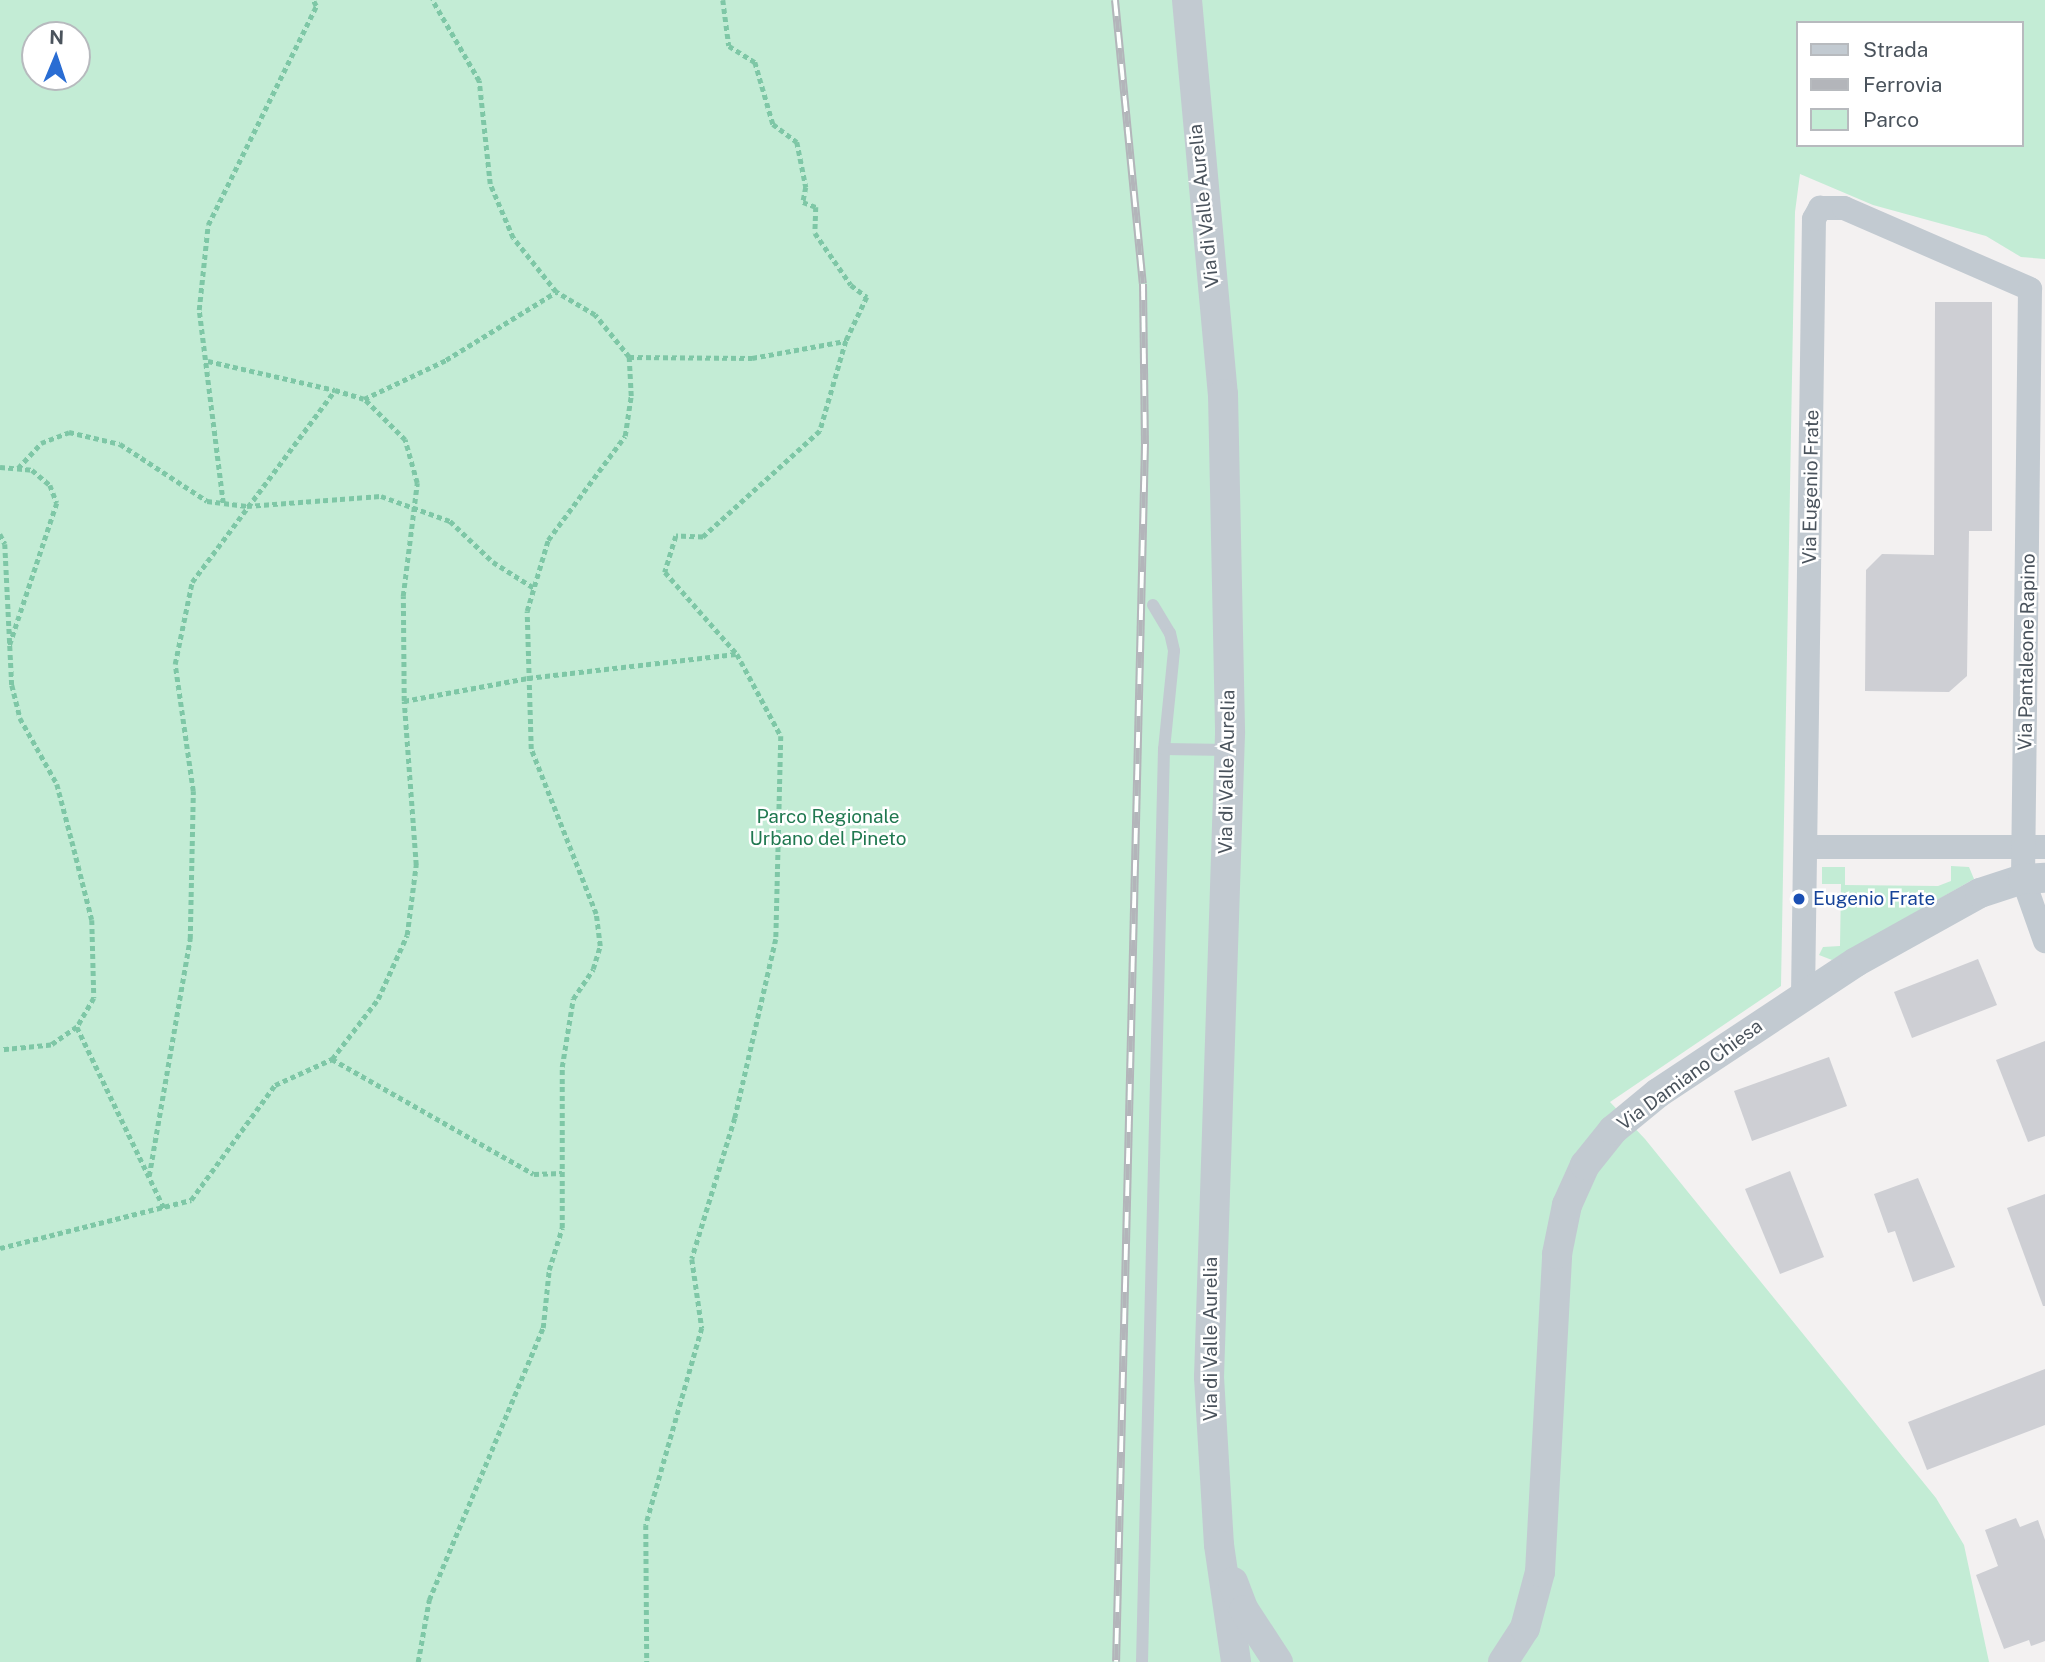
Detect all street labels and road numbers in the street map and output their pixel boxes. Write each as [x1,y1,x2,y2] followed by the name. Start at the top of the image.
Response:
[1184,123,1224,289] street label: Via di Valle Aurelia
[1798,409,1824,565] street label: Via Eugenio Frate
[2014,553,2040,751] street label: Via Pantaleone Rapino
[1214,689,1240,855] street label: Via di Valle Aurelia
[1613,1015,1767,1135] street label: Via Damiano Chiesa
[1200,1256,1222,1422] street label: Via di Valle Aurelia

